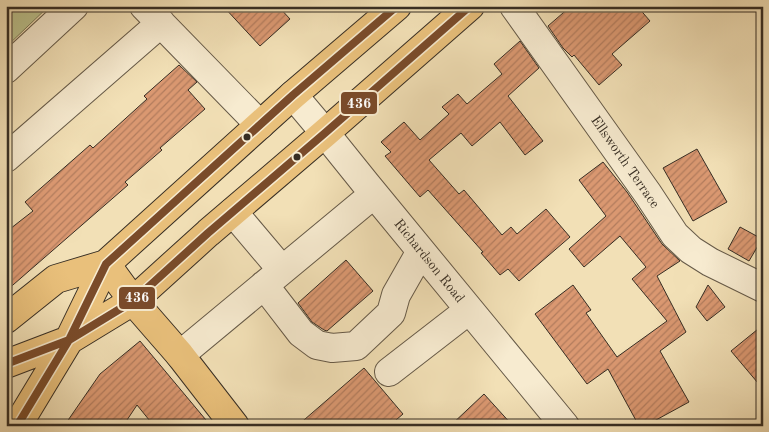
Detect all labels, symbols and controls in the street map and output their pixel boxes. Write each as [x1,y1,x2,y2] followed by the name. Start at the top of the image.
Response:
[340,91,378,115] line badge: 436
[347,97,371,111] text: 436
[588,113,662,211] street label: Ellsworth Terrace
[242,132,252,142] unlabelled marker
[292,152,302,162] unlabelled marker
[391,216,467,306] street label: Richardson Road
[118,286,156,310] line badge: 436
[125,291,149,305] text: 436

